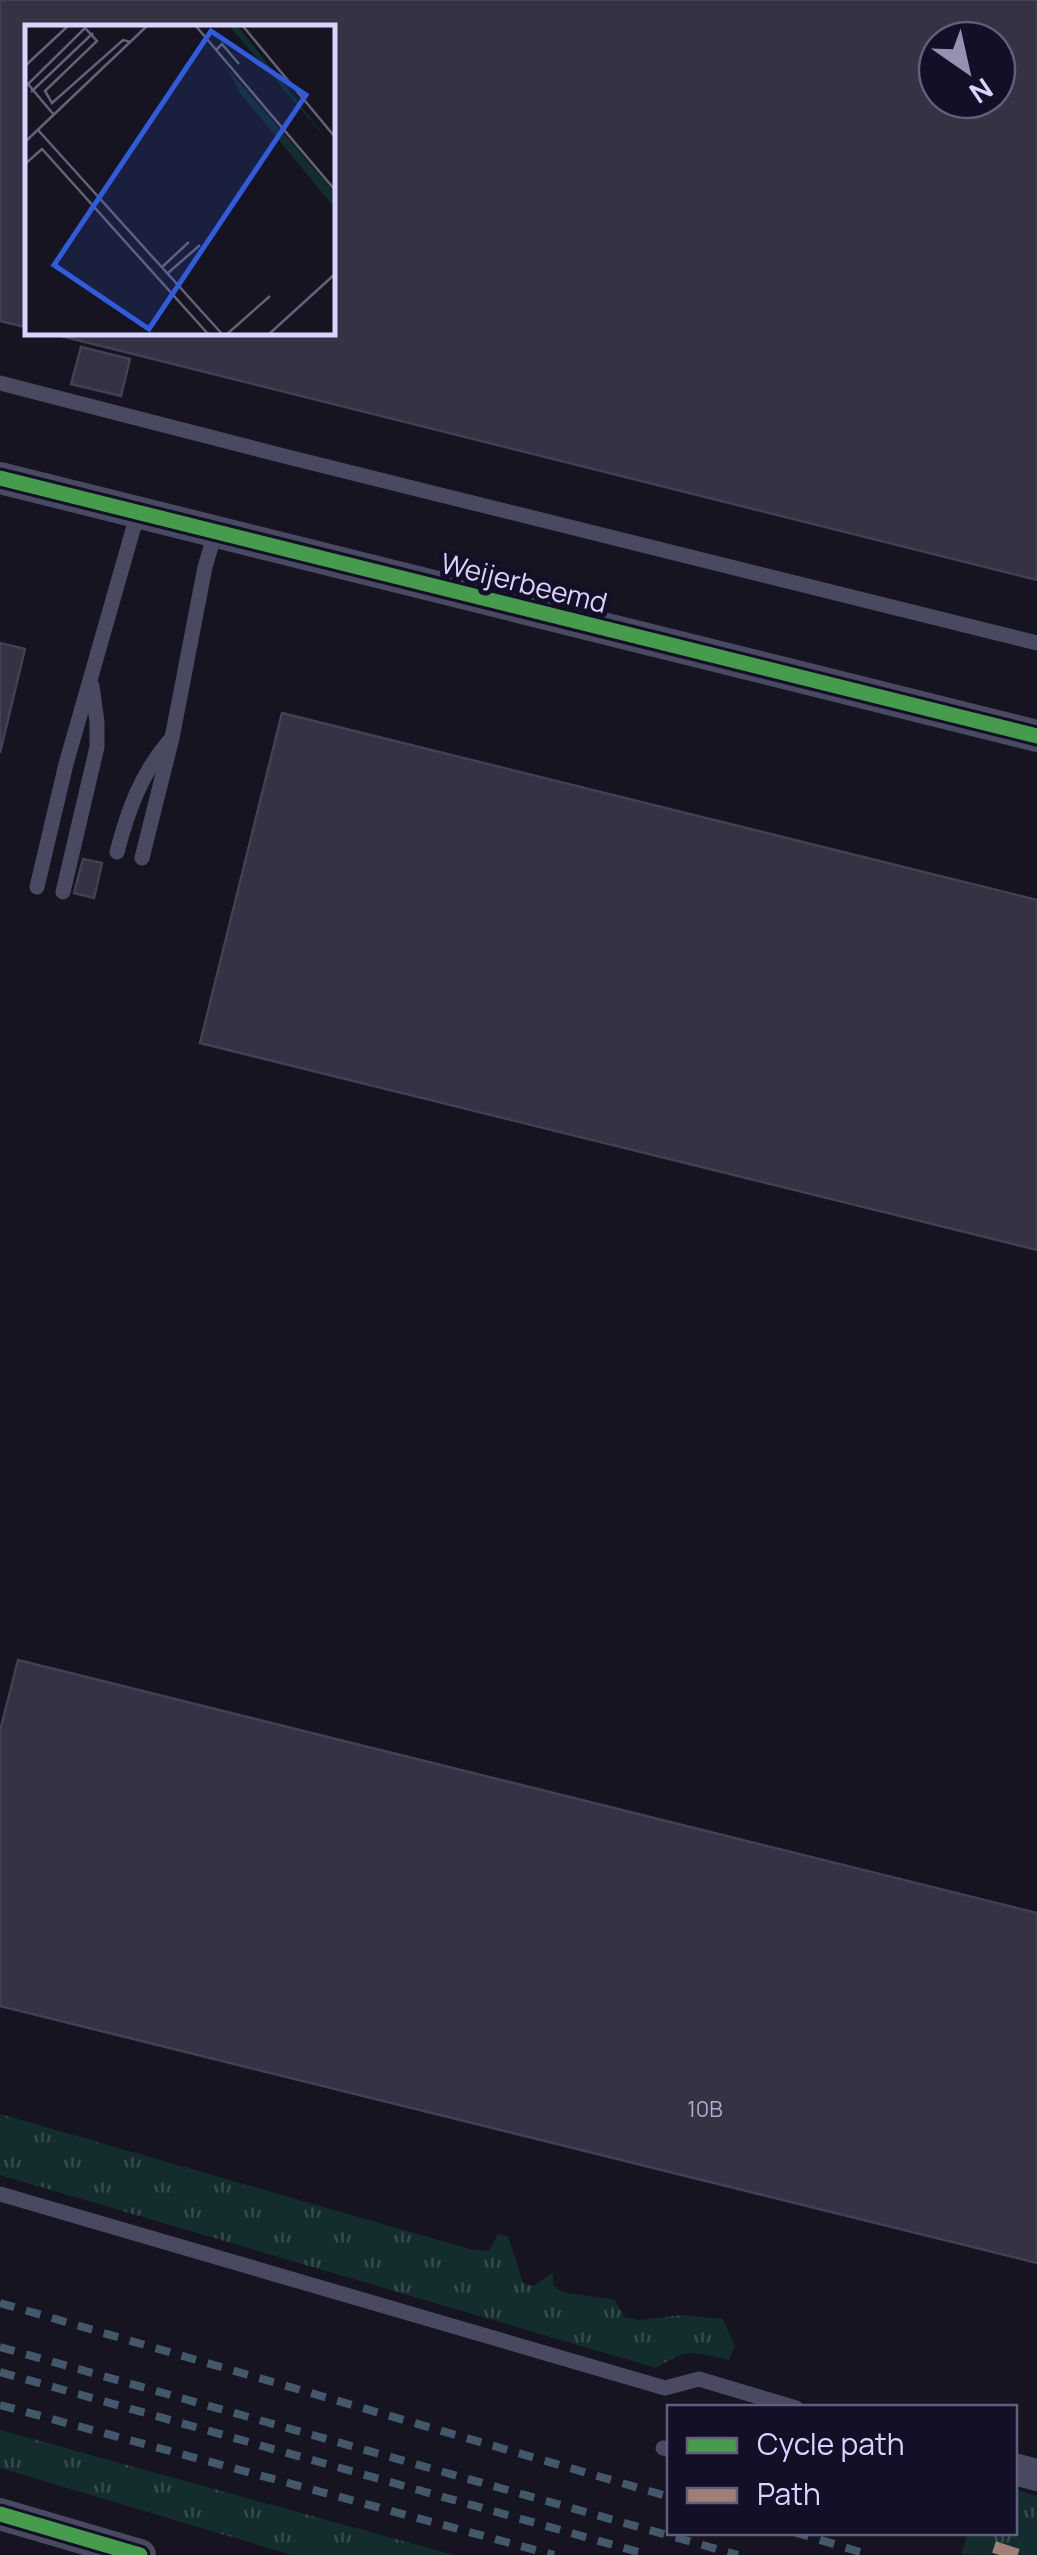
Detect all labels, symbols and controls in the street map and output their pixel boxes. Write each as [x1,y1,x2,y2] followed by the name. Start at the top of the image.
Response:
[917,20,1017,120] north arrow
[25,25,335,335] inset map
[963,70,1000,113] text: N
[437,543,611,621] street label: Weijerbeemd
[687,2094,723,2124] house number: 10B
[667,2405,1017,2535] legend
[757,2423,905,2464] text: Cycle path
[757,2473,821,2514] text: Path

